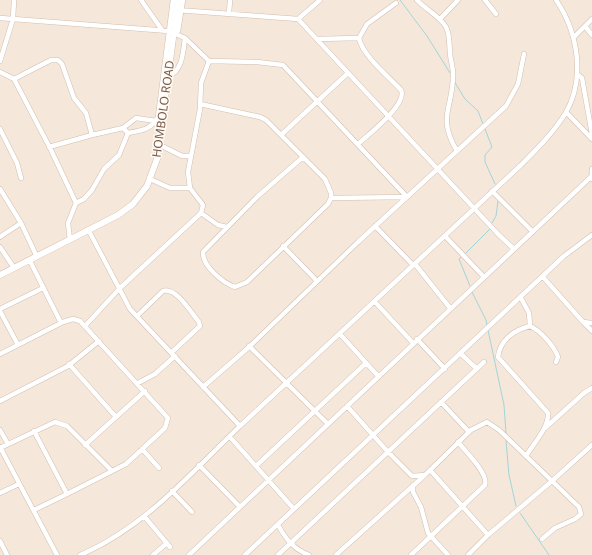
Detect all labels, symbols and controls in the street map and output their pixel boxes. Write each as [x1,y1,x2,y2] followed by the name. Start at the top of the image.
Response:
[150,60,178,158] street label: HOMBOLO ROAD

